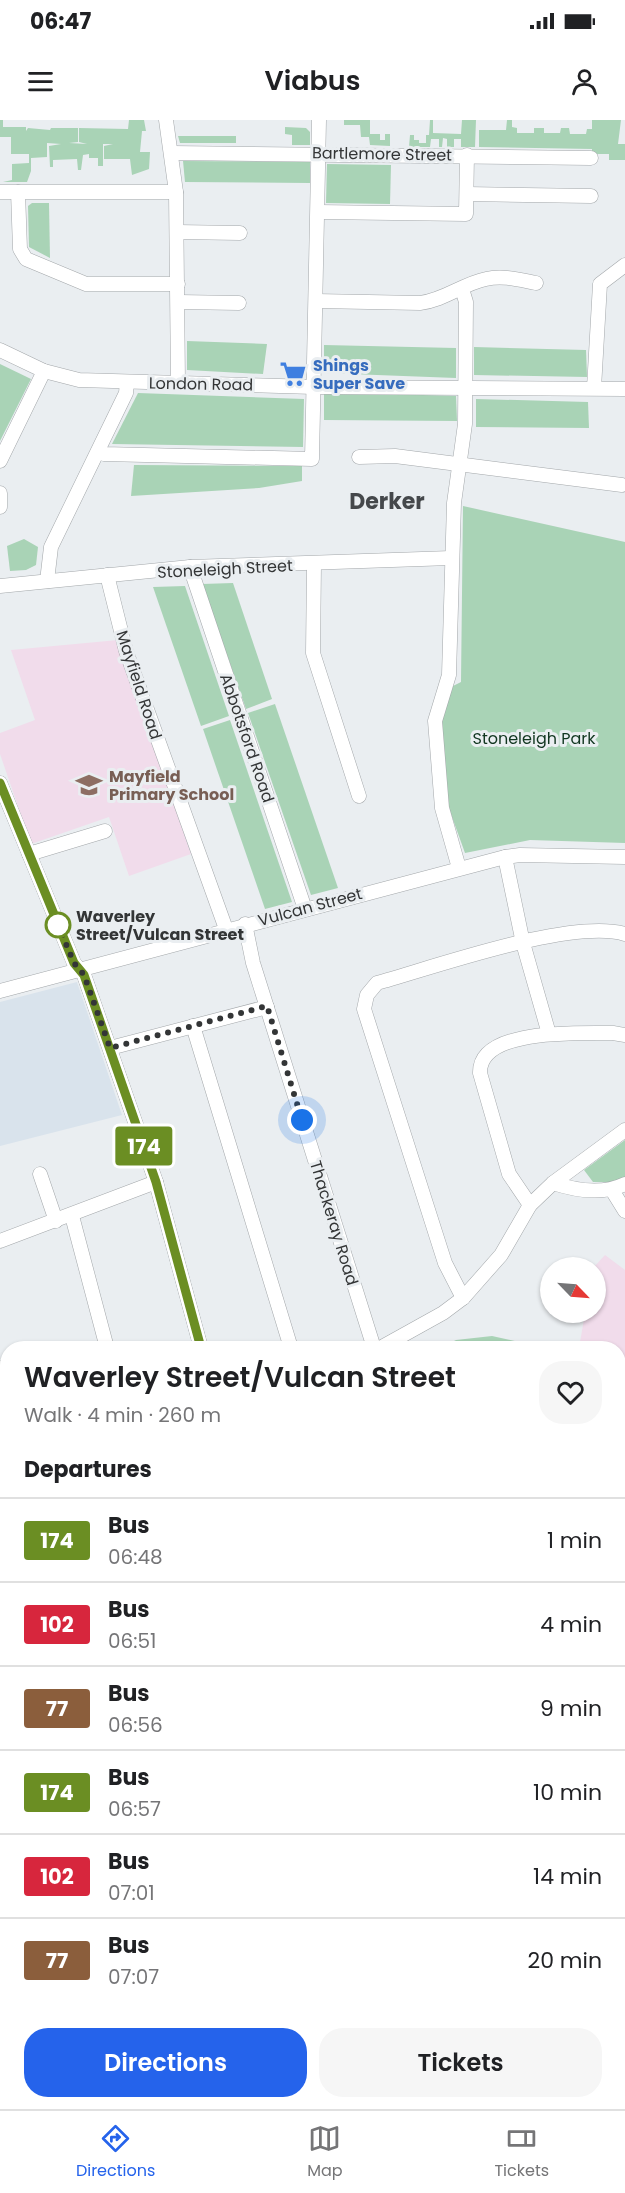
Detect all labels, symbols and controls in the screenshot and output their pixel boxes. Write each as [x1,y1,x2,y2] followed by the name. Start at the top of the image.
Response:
[30,6,91,37] text: 06:47
[265,62,360,99] text: Viabus
[24,65,57,98] icon: menu
[568,65,601,98] icon: person
[312,141,452,167] street label: Bartlemore Street
[313,354,405,395] place label: Shings Super Save
[278,359,308,389] supermarket icon: Shings Super Save
[149,372,253,396] street label: London Road
[349,486,425,517] district label: Derker
[157,554,293,584] street label: Stoneleigh Street
[111,628,167,742] street label: Mayfield Road
[214,670,280,806] street label: Abbotsford Road
[472,727,596,750] park label: Stoneleigh Park
[109,765,234,806] place label: Mayfield Primary School
[74,770,104,800] school or university icon: Mayfield Primary School
[255,882,365,932] street label: Vulcan Street
[76,905,244,946] place label: Waverley Street/Vulcan Street
[45,912,71,938] marker: Waverley Street/Vulcan Street
[287,1105,317,1135] your location
[110,1126,178,1166] line badge: 174
[127,1132,161,1161] text: 174
[304,1158,364,1288] street label: Thackeray Road
[540,1257,606,1323] north arrow
[540,1257,606,1323] map controls
[24,1358,456,1397] text: Waverley Street/Vulcan Street
[539,1361,602,1424] button: heart
[24,1401,221,1429] text: Walk · 4 min · 260 m
[24,1454,152,1485] text: Departures
[108,1510,150,1541] text: Bus
[547,1525,602,1556] text: 1 min
[40,1526,74,1555] text: 174
[108,1543,163,1571] text: 06:48
[108,1594,150,1625] text: Bus
[540,1609,602,1640] text: 4 min
[40,1610,74,1639] text: 102
[108,1627,156,1655] text: 06:51
[108,1678,150,1709] text: Bus
[540,1693,602,1724] text: 9 min
[46,1694,68,1723] text: 77
[108,1711,163,1739] text: 06:56
[108,1762,150,1793] text: Bus
[533,1777,602,1808] text: 10 min
[40,1778,74,1807] text: 174
[108,1795,161,1823] text: 06:57
[108,1846,150,1877] text: Bus
[533,1861,602,1892] text: 14 min
[40,1862,74,1891] text: 102
[108,1879,155,1907] text: 07:01
[108,1930,150,1961] text: Bus
[528,1945,602,1976] text: 20 min
[46,1946,68,1975] text: 77
[108,1963,159,1991] text: 07:07
[24,2028,307,2097] button: Directions
[319,2028,602,2097] button: Tickets
[76,2122,155,2183] tab: Directions
[307,2122,343,2183] tab: Map
[494,2122,549,2183] tab: Tickets

